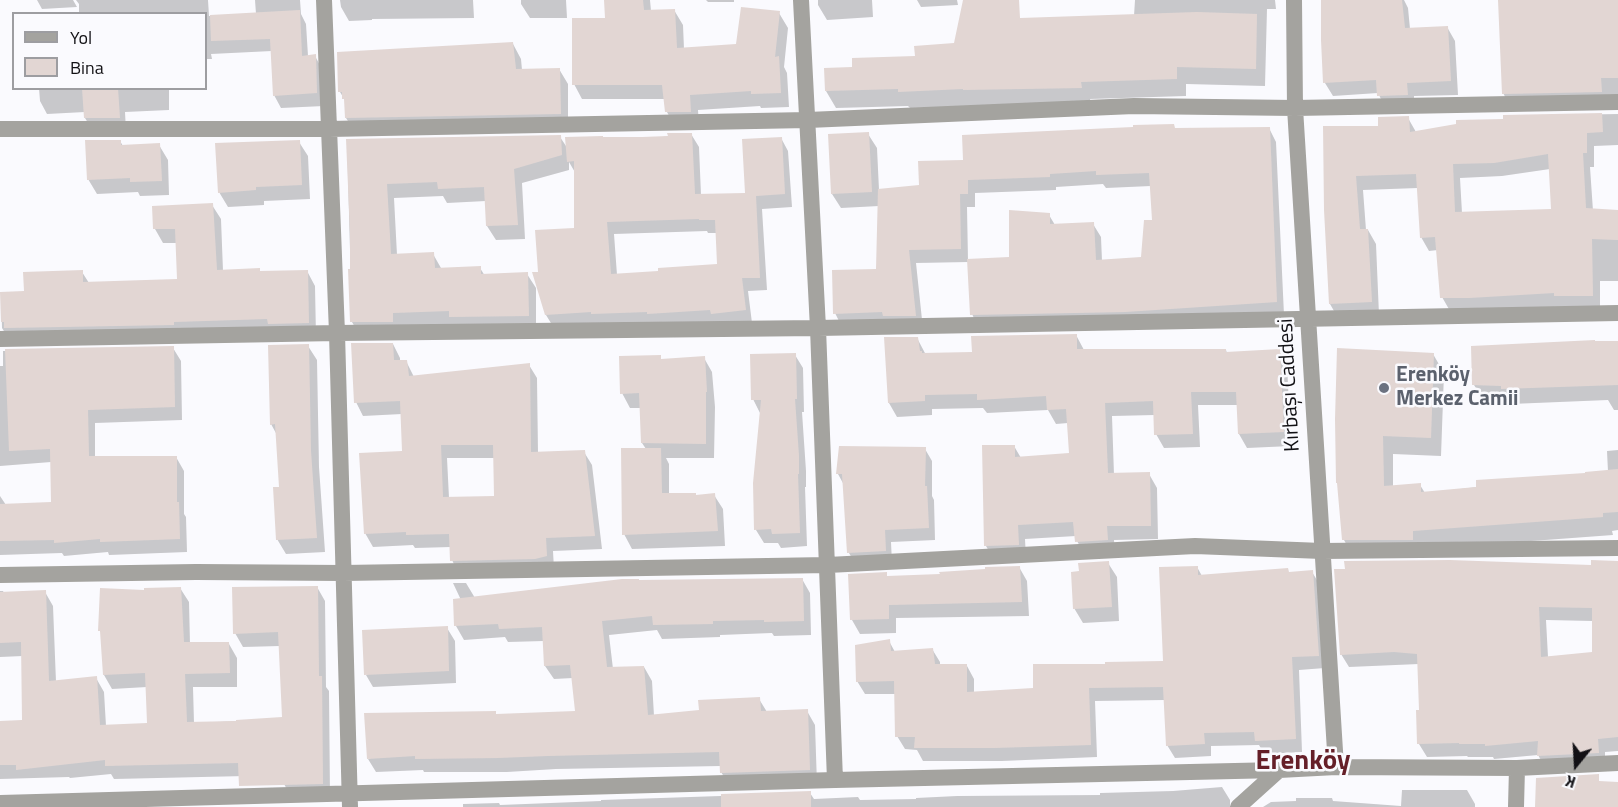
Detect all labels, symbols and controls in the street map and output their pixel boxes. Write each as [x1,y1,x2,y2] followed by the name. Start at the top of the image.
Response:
[12,12,207,90] legend
[70,24,92,51] text: Yol
[70,54,104,81] text: Bina
[1274,318,1306,452] street label: Kırbaşı Caddesi
[1396,363,1518,413] place label: Erenköy Merkez Camii
[1377,381,1391,395] marker: Erenköy Merkez Camii
[1546,735,1606,795] north arrow
[1256,746,1350,778] district label: Erenköy
[1562,769,1579,795] text: K

